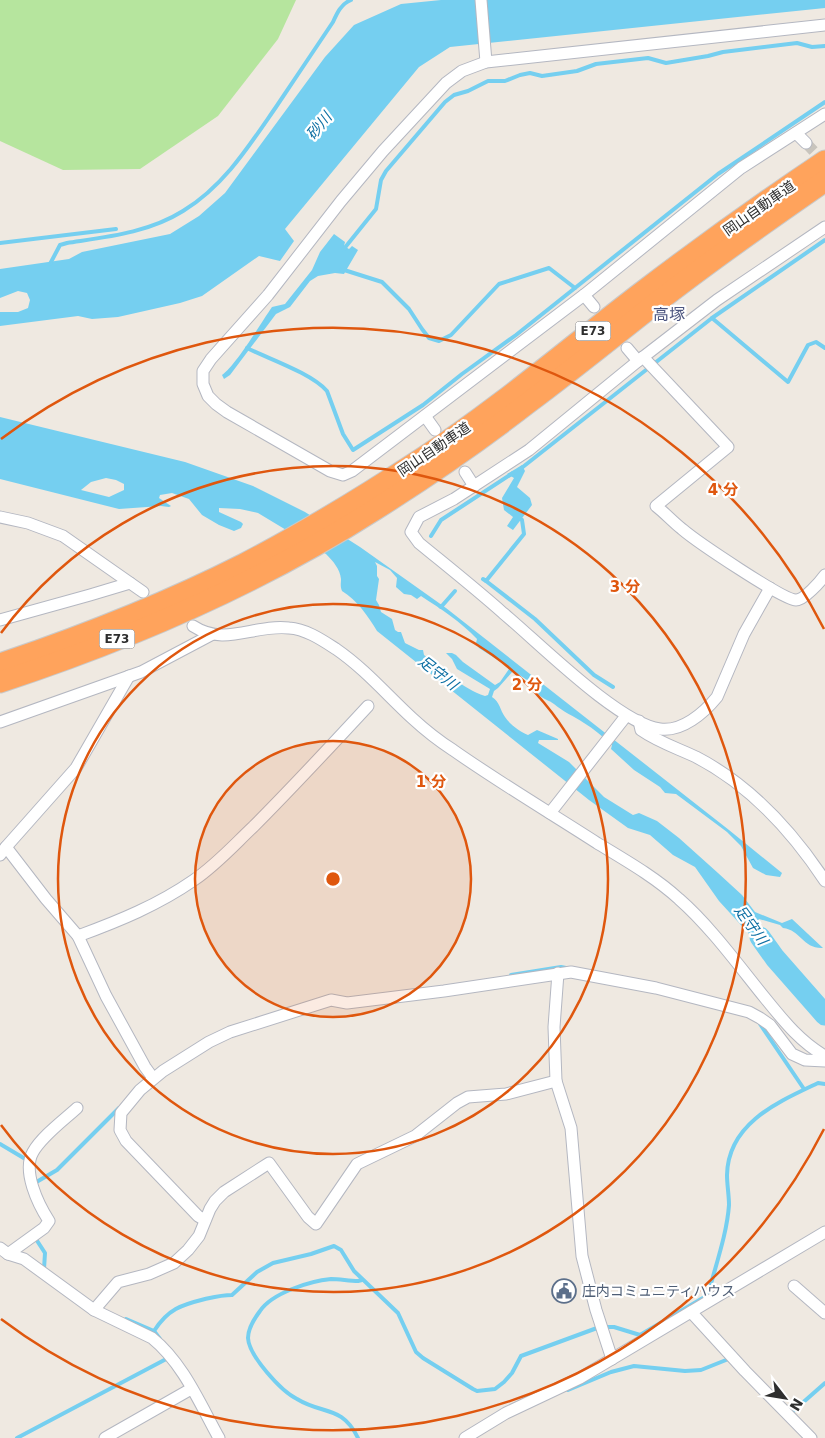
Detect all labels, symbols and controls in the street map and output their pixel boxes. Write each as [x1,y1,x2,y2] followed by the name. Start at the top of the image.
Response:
[303,107,337,143] water label: 砂川
[720,177,798,239] street label: 岡山自動車道
[653,305,685,324] district label: 高塚
[576,322,610,341] road number: E73
[395,419,473,479] street label: 岡山自動車道
[708,481,738,499] text: 4 分
[610,578,640,596] text: 3 分
[100,630,134,648] road number: E73
[415,652,463,695] water label: 足守川
[512,676,542,694] text: 2 分
[416,773,446,791] text: 1 分
[324,870,342,888] centre of rings
[730,902,773,950] water label: 足守川
[551,1278,577,1304] public building icon: 庄内コミュニティハウス
[582,1283,735,1299] place label: 庄内コミュニティハウス
[760,1373,810,1423] north arrow
[786,1396,806,1414] text: N

